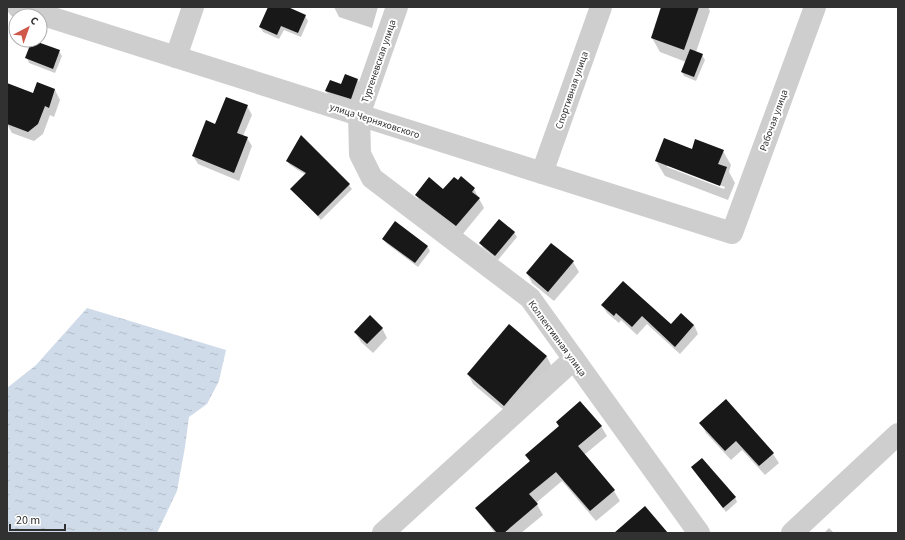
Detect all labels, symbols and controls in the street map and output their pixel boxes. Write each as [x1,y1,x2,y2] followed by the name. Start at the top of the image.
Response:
[8,8,48,48] north arrow
[27,13,42,29] text: С
[358,18,400,105] street label: Тургеневская улица
[552,50,592,131] street label: Спортивная улица
[756,88,792,153] street label: Рабочая улица
[328,100,422,142] street label: улица Черняховского
[525,298,590,379] street label: Коллективная улица
[10,506,65,532] scale bar
[16,512,40,529] text: 20 m

